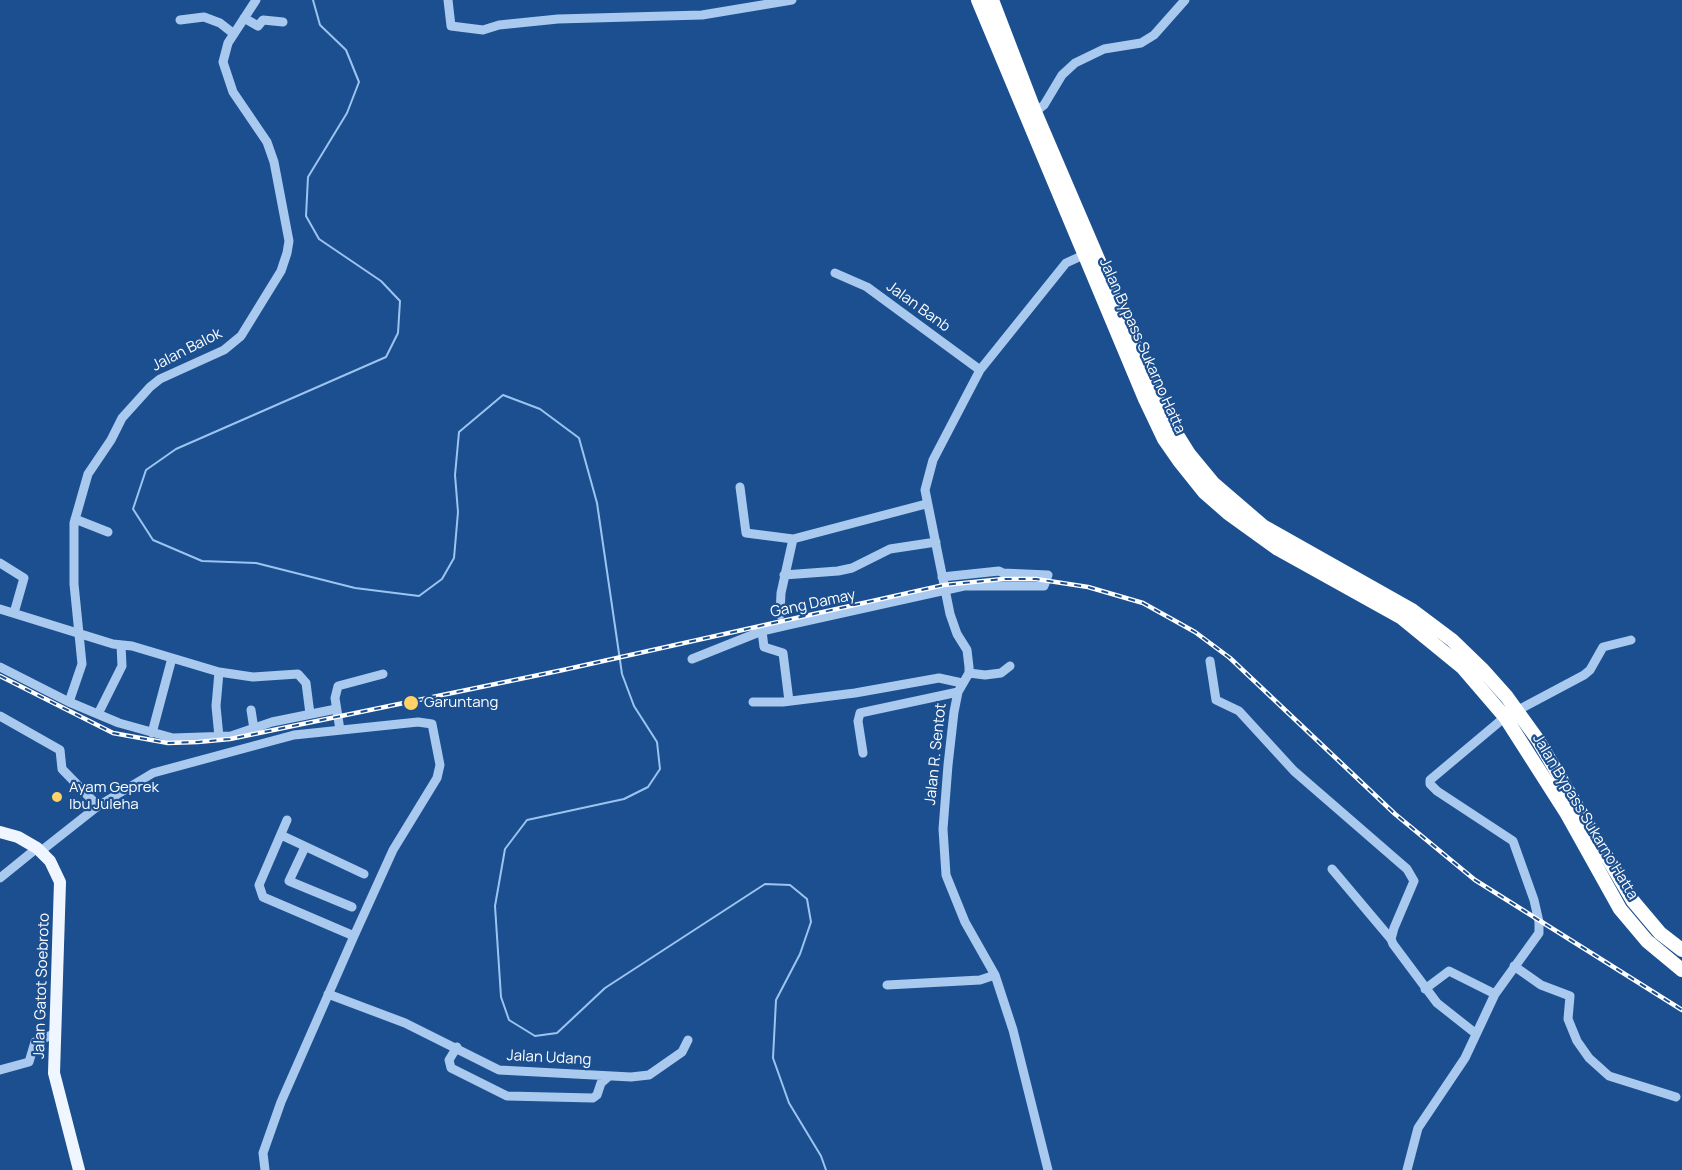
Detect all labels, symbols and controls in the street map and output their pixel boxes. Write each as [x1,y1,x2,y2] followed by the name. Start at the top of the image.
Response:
[1095,255,1189,437] street label: Jalan Bypass Sukarno Hatta
[883,278,953,336] street label: Jalan Banb
[149,325,225,375] street label: Jalan Balok
[769,586,857,622] street label: Gang Damay
[402,694,420,712] marker: Garuntang
[424,694,498,712] place label: Garuntang
[922,702,950,806] street label: Jalan R. Sentot
[1528,731,1642,903] street label: Jalan Bypass Sukarno Hatta
[69,779,159,814] place label: Ayam Geprek Ibu Juleha
[50,790,64,804] marker: Ayam Geprek Ibu Juleha
[30,913,54,1059] street label: Jalan Gatot Soebroto
[506,1047,592,1069] street label: Jalan Udang

